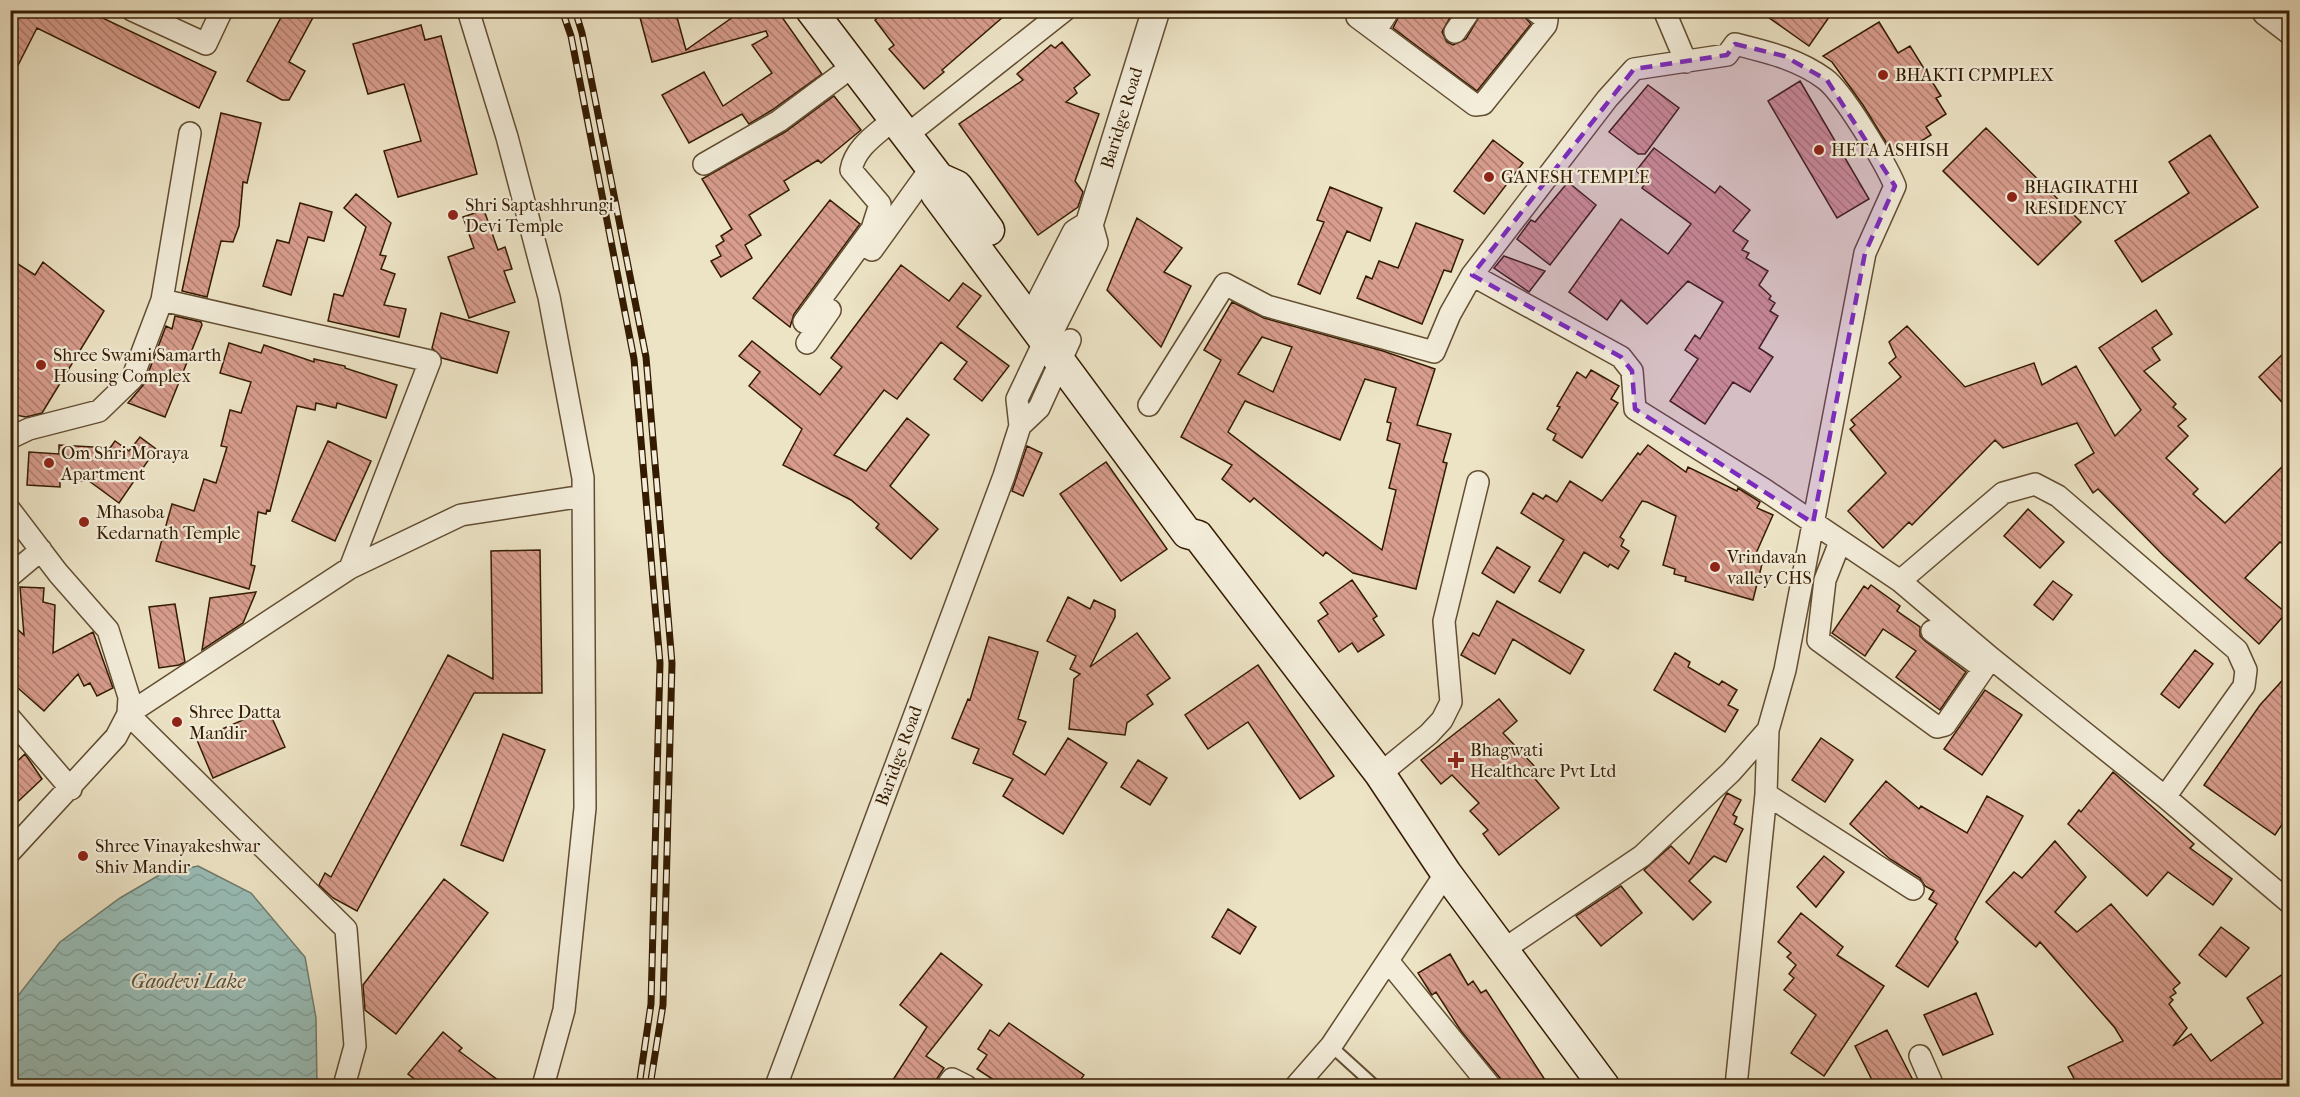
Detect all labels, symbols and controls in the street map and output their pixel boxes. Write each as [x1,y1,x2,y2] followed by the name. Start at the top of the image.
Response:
[1097,64,1147,171] street label: Baridge Road
[1895,65,2054,86] place label: BHAKTI CPMPLEX
[1876,68,1890,82] marker: BHAKTI CPMPLEX
[1831,140,1949,161] place label: HETA ASHISH
[1812,143,1826,157] marker: HETA ASHISH
[1501,167,1650,188] place label: GANESH TEMPLE
[1482,170,1496,184] marker: GANESH TEMPLE
[2024,177,2139,219] place label: BHAGIRATHI RESIDENCY
[2005,190,2019,204] marker: BHAGIRATHI RESIDENCY
[465,195,614,237] place label: Shri Saptashhrungi Devi Temple
[446,208,460,222] marker: Shri Saptashhrungi Devi Temple
[53,345,221,387] place label: Shree Swami Samarth Housing Complex
[34,358,48,372] marker: Shree Swami Samarth Housing Complex
[60,443,190,485] place label: Om Shri Moraya Apartment
[42,456,56,470] marker: Om Shri Moraya Apartment
[96,502,241,544] place label: Mhasoba Kedarnath Temple
[77,515,91,529] marker: Mhasoba Kedarnath Temple
[1726,547,1812,589] place label: Vrindavan valley CHS
[1708,560,1722,574] marker: Vrindavan valley CHS
[189,702,282,744] place label: Shree Datta Mandir
[871,703,927,809] street label: Baridge Road
[170,715,184,729] marker: Shree Datta Mandir
[1470,740,1617,782] place label: Bhagwati Healthcare Pvt Ltd
[1447,751,1465,769] marker: Bhagwati Healthcare Pvt Ltd
[95,836,261,878] place label: Shree Vinayakeshwar Shiv Mandir
[76,849,90,863] marker: Shree Vinayakeshwar Shiv Mandir
[131,970,246,993] water label: Gaodevi Lake

